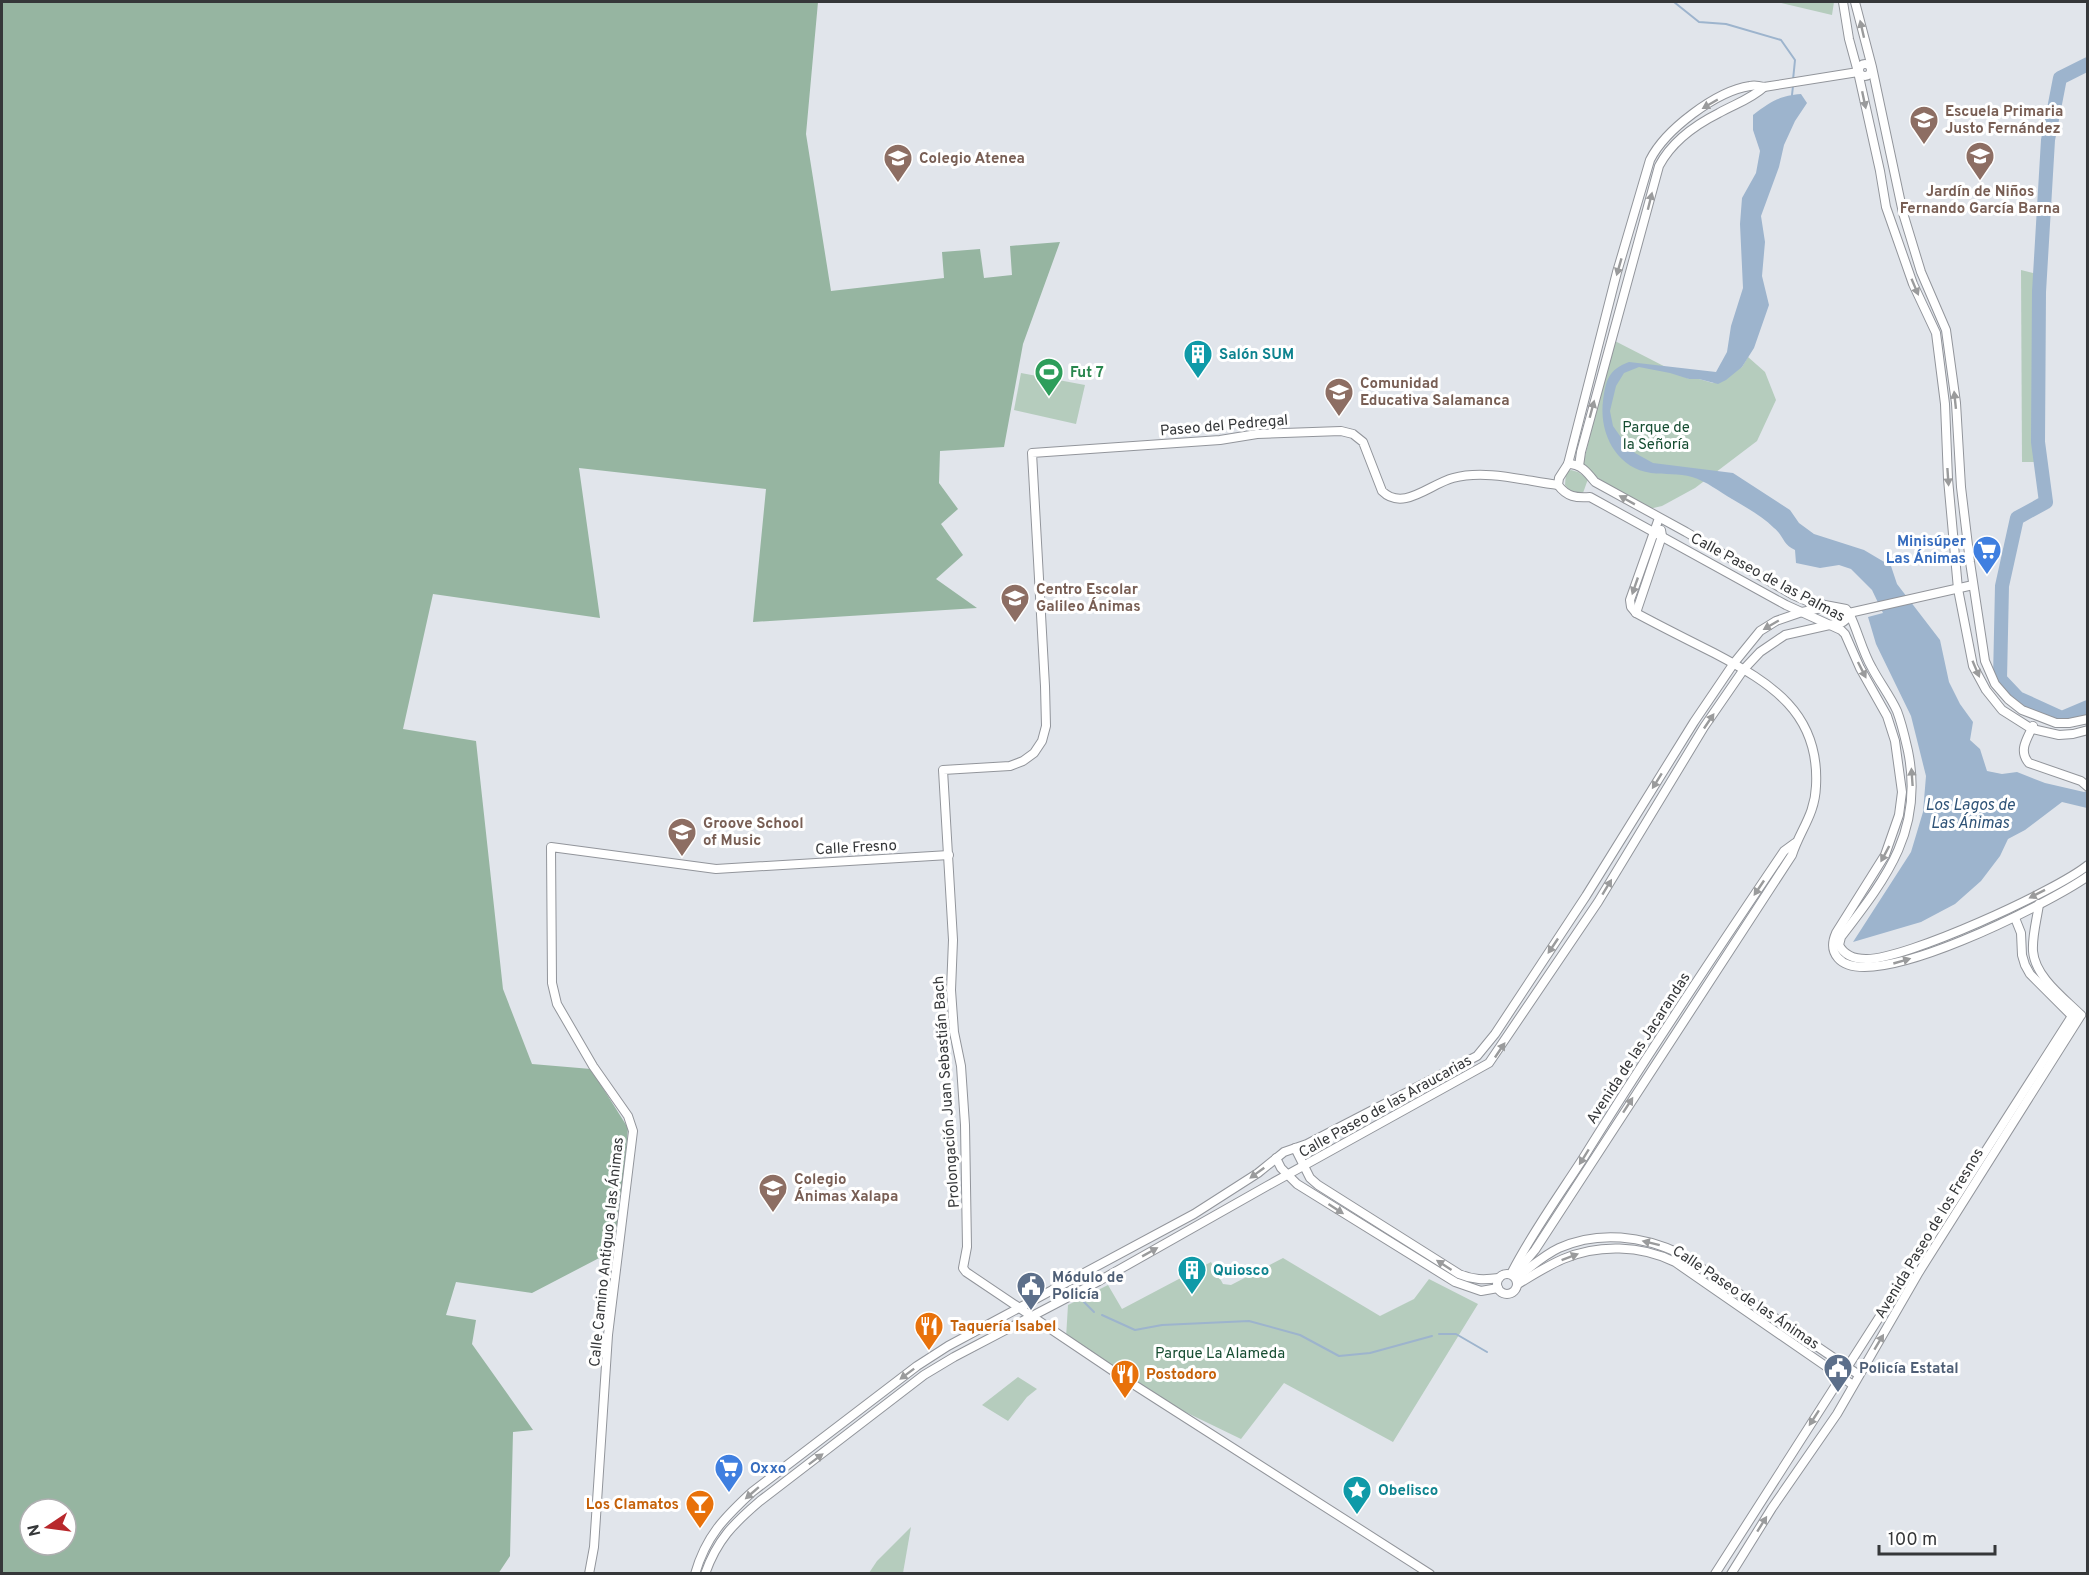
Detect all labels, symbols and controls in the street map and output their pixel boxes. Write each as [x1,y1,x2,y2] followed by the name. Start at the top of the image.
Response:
[1856,20,1866,38] one-way arrow
[1860,90,1869,109] one-way arrow
[1701,98,1718,108] one-way arrow
[1945,103,2063,139] place label: Escuela Primaria Justo Fernández
[1908,104,1940,146] school or university icon: Escuela Primaria Justo Fernández
[1964,140,1996,182] school or university icon: Jardín de Niños Fernando García Barna
[882,142,914,184] school or university icon: Colegio Atenea
[919,150,1025,169] place label: Colegio Atenea
[1900,183,2060,219] place label: Jardín de Niños Fernando García Barna
[1646,192,1655,210] one-way arrow
[1614,258,1623,276] one-way arrow
[1911,278,1920,296] one-way arrow
[1182,338,1214,380] building icon: Salón SUM
[1219,346,1294,365] place label: Salón SUM
[1033,356,1065,398] sports icon: Fut 7
[1070,364,1104,383] place label: Fut 7
[1360,375,1510,411] place label: Comunidad Educativa Salamanca
[1323,376,1355,418] school or university icon: Comunidad Educativa Salamanca
[1950,391,1960,410] one-way arrow
[1588,400,1597,418] one-way arrow
[1159,411,1289,442] street label: Paseo del Pedregal
[1622,419,1690,455] park label: Parque de la Señoría
[1943,468,1953,487] one-way arrow
[1619,495,1635,506] one-way arrow
[1687,529,1848,627] street label: Calle Paseo de las Palmas
[1886,533,1967,569] place label: Minisúper Las Ánimas
[1971,534,2003,576] supermarket icon: Minisúper Las Ánimas
[1629,577,1639,595] one-way arrow
[1036,581,1141,617] place label: Centro Escolar Galileo Ánimas
[999,582,1031,624] school or university icon: Centro Escolar Galileo Ánimas
[1763,619,1779,630] one-way arrow
[1971,661,1981,679] one-way arrow
[1857,662,1867,679] one-way arrow
[1703,713,1715,729] one-way arrow
[1907,767,1916,786] one-way arrow
[1652,773,1663,789] one-way arrow
[1925,796,2016,834] water label: Los Lagos de Las Ánimas
[703,815,804,851] place label: Groove School of Music
[666,816,698,858] school or university icon: Groove School of Music
[815,837,897,860] street label: Calle Fresno
[1880,846,1890,863] one-way arrow
[1601,879,1612,895] one-way arrow
[1754,880,1765,896] one-way arrow
[2028,889,2045,899] one-way arrow
[1548,938,1559,954] one-way arrow
[1893,956,1911,965] one-way arrow
[1583,969,1695,1128] street label: Avenida de las Jacarandas
[930,975,965,1209] street label: Prolongación Juan Sebastián Bach
[1494,1042,1505,1058] one-way arrow
[1296,1052,1476,1163] street label: Calle Paseo de las Araucarias
[1622,1097,1633,1113] one-way arrow
[585,1136,629,1368] street label: Calle Camino Antiguo a las Ánimas
[1872,1145,1989,1323] street label: Avenida Paseo de los Fresnos
[1578,1149,1589,1165] one-way arrow
[1249,1167,1265,1179] one-way arrow
[794,1171,898,1207] place label: Colegio Ánimas Xalapa
[757,1172,789,1214] school or university icon: Colegio Ánimas Xalapa
[1328,1203,1344,1214] one-way arrow
[1642,1237,1660,1247] one-way arrow
[1668,1241,1823,1355] street label: Calle Paseo de las Ánimas
[1142,1247,1159,1257] one-way arrow
[1561,1252,1579,1262] one-way arrow
[1176,1254,1208,1296] building icon: Quiosco
[1436,1259,1452,1270] one-way arrow
[1213,1262,1269,1281] place label: Quiosco
[1052,1269,1124,1305] place label: Módulo de Policía
[1015,1270,1047,1312] public building icon: Módulo de Policía
[913,1310,945,1352] restaurant icon: Taquería Isabel
[950,1318,1056,1337] place label: Taquería Isabel
[1873,1334,1884,1350] one-way arrow
[1155,1345,1285,1364] park label: Parque La Alameda
[1822,1352,1854,1394] public building icon: Policía Estatal
[1109,1358,1141,1400] restaurant icon: Postodoro
[1859,1360,1959,1379] place label: Policía Estatal
[1146,1366,1217,1385] place label: Postodoro
[899,1367,914,1379] one-way arrow
[1808,1410,1819,1427] one-way arrow
[713,1452,745,1494] supermarket icon: Oxxo
[809,1453,824,1465] one-way arrow
[750,1460,786,1479] place label: Oxxo
[1341,1474,1373,1516] place icon: Obelisco
[1378,1482,1438,1501] place label: Obelisco
[744,1486,760,1499] one-way arrow
[684,1488,716,1530] bar icon: Los Clamatos
[586,1496,679,1515] place label: Los Clamatos
[18,1497,78,1557] north arrow
[1756,1516,1767,1532] one-way arrow
[1879,1518,1994,1556] scale bar
[24,1522,46,1538] text: N
[1888,1529,1937,1552] text: 100 m

